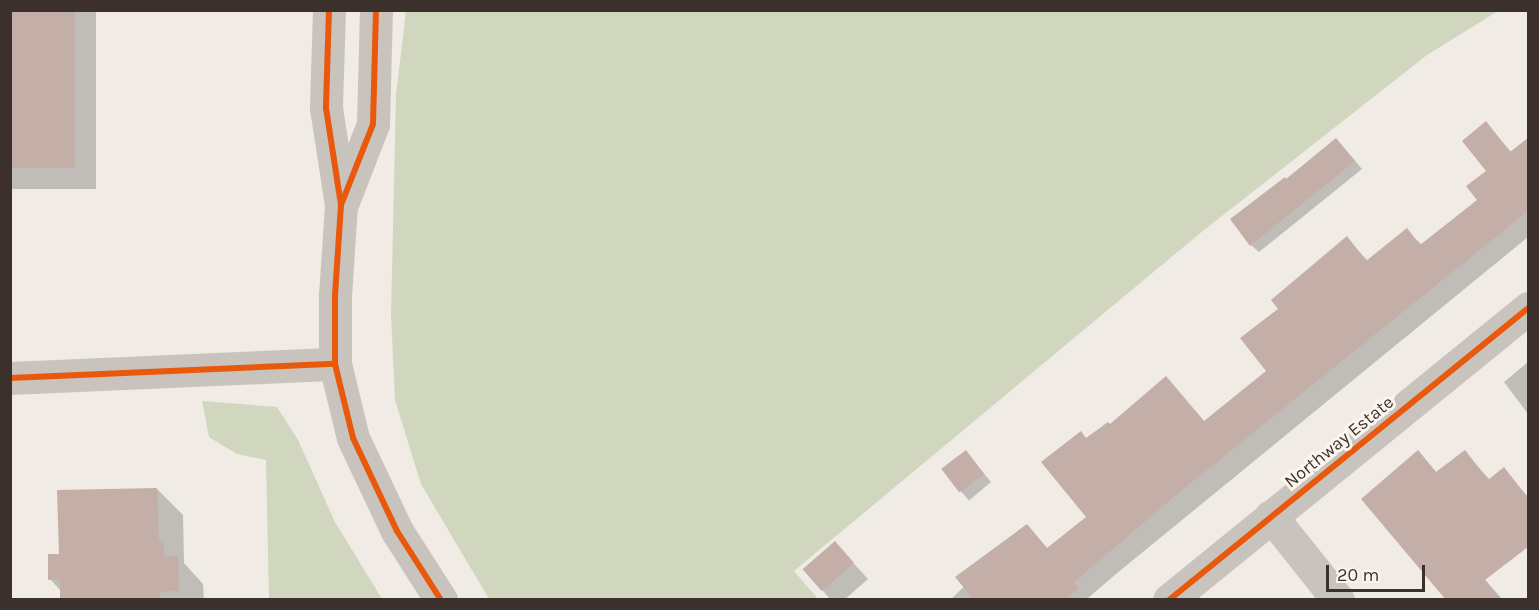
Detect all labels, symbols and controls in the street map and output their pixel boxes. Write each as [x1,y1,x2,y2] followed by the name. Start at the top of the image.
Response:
[1280,391,1398,493] street label: Northway Estate
[1329,553,1428,591] scale bar
[1337,564,1379,586] text: 20 m

